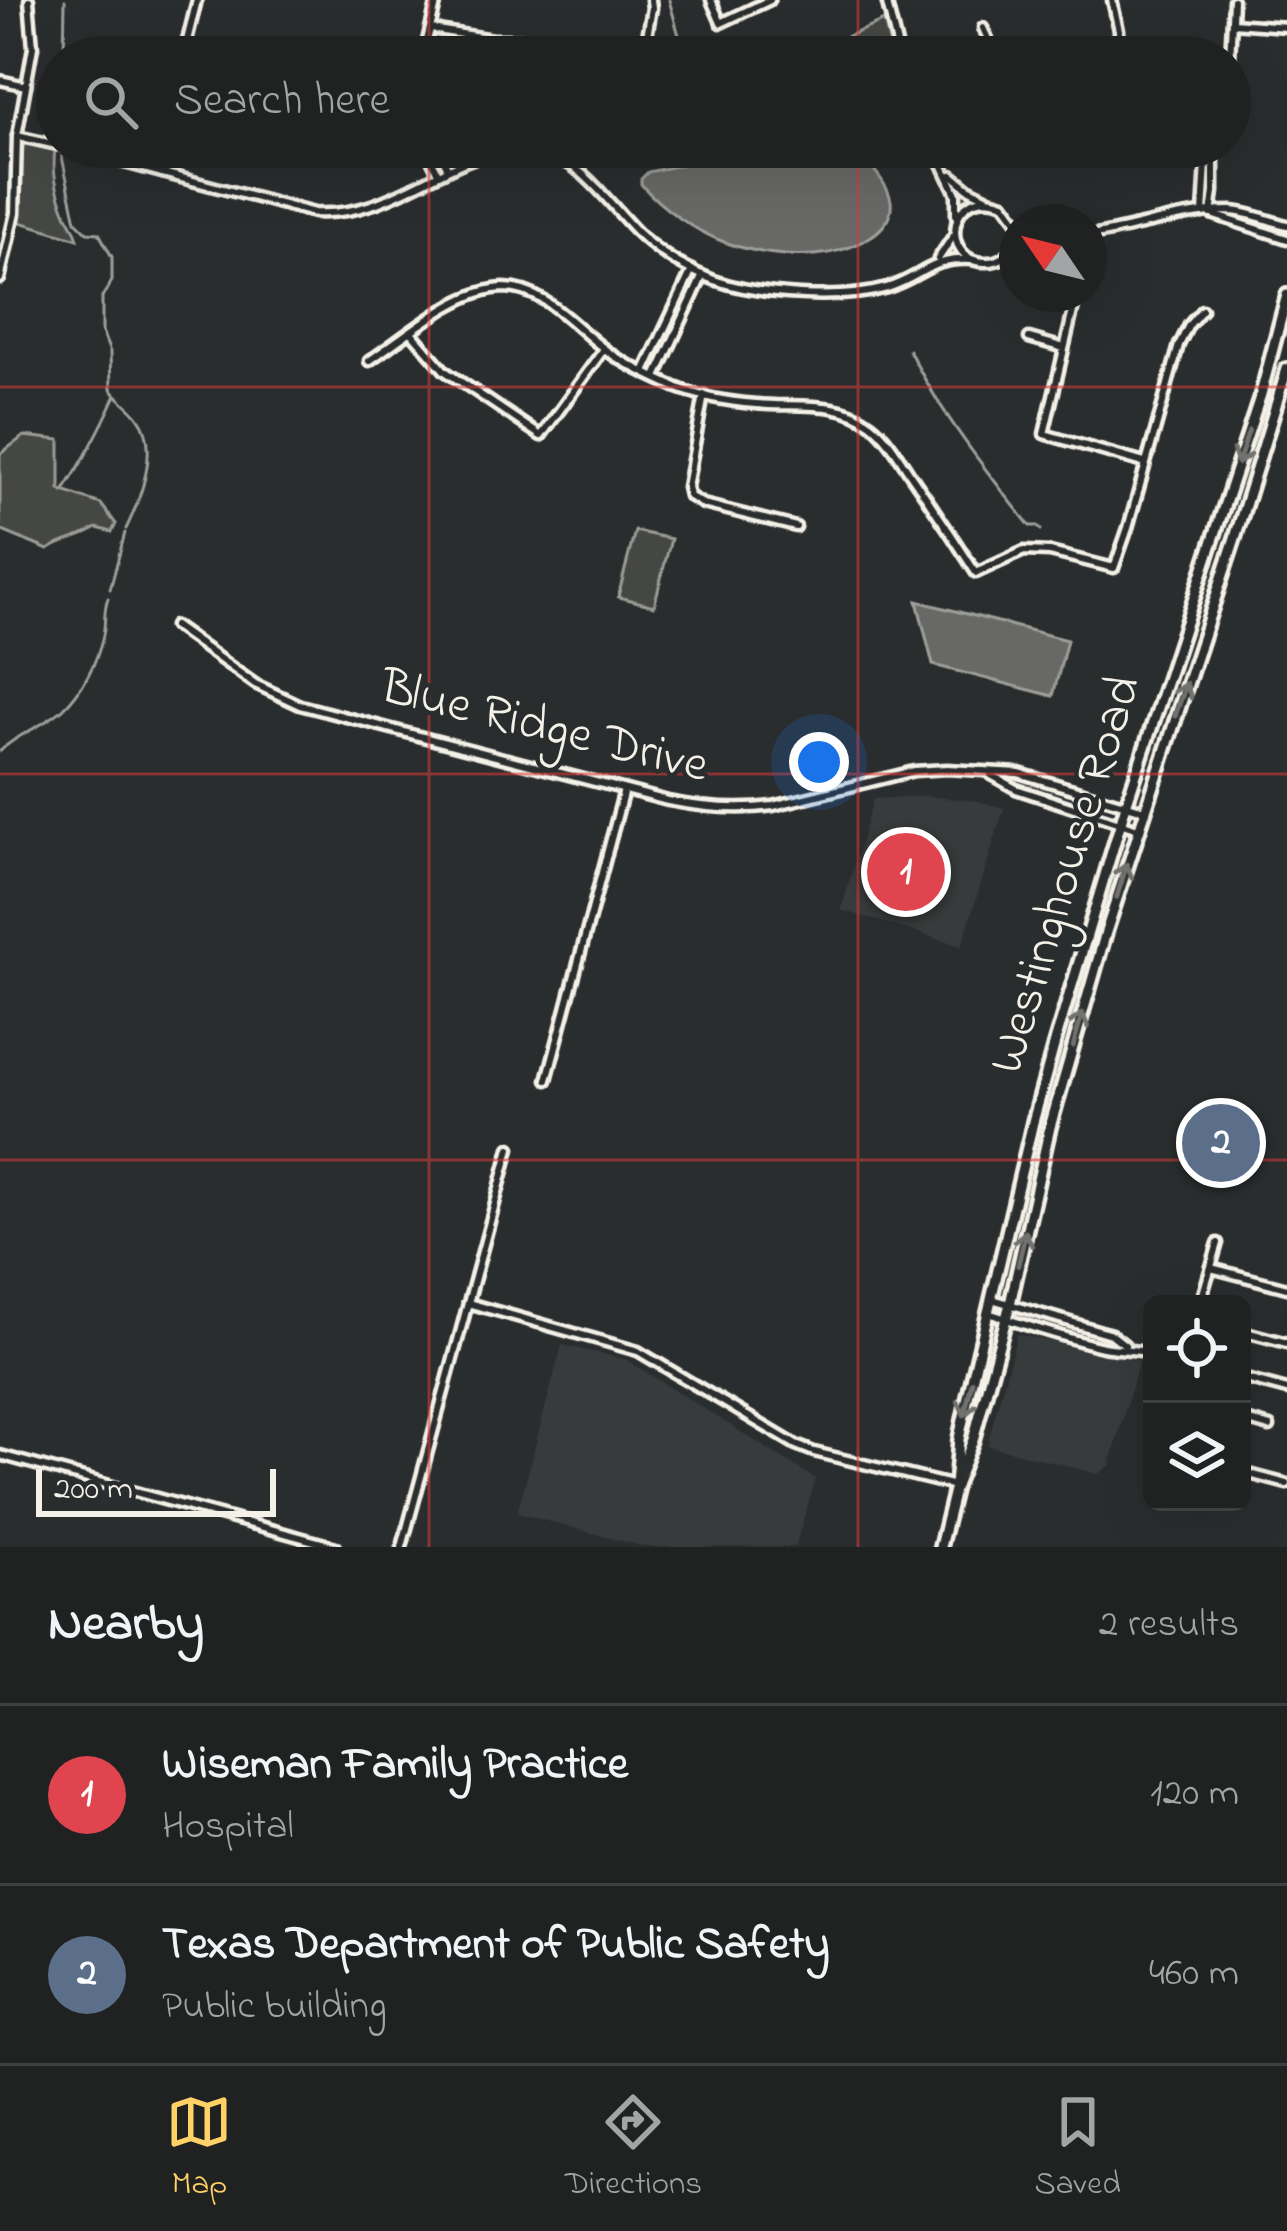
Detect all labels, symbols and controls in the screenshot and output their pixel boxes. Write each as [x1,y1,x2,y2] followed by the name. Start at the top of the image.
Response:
[36,36,1251,168] search box
[78,69,144,135] icon: search
[174,69,390,135] text: Search here
[999,204,1107,312] north arrow
[1231,428,1253,466] one-way arrow
[370,651,716,805] street label: Blue Ridge Drive
[971,667,1163,1083] street label: Westinghouse Road
[1172,681,1194,719] one-way arrow
[789,732,849,792] your location
[867,827,945,917] pin: 1
[1112,862,1134,900] one-way arrow
[1068,1011,1090,1049] one-way arrow
[1182,1098,1260,1188] pin: 2
[1012,1229,1035,1267] one-way arrow
[1143,1295,1251,1511] map controls
[1143,1295,1251,1403] button: locate
[956,1379,978,1417] one-way arrow
[1143,1403,1251,1511] button: layers
[36,1463,276,1516] scale bar
[54,1466,133,1514] text: 200 m
[48,1588,204,1663] text: Nearby
[1099,1597,1239,1654] text: 2 results
[162,1733,628,1799] text: Wiseman Family Practice
[81,1766,93,1823] text: 1
[1150,1766,1239,1823] text: 120 m
[162,1799,294,1856] text: Hospital
[162,1913,829,1979] text: Texas Department of Public Safety
[77,1946,97,2003] text: 2
[1149,1946,1239,2003] text: 460 m
[162,1979,387,2036] text: Public building
[166,2089,232,2209] tab: Map
[565,2089,702,2209] tab: Directions
[1035,2089,1121,2209] tab: Saved

